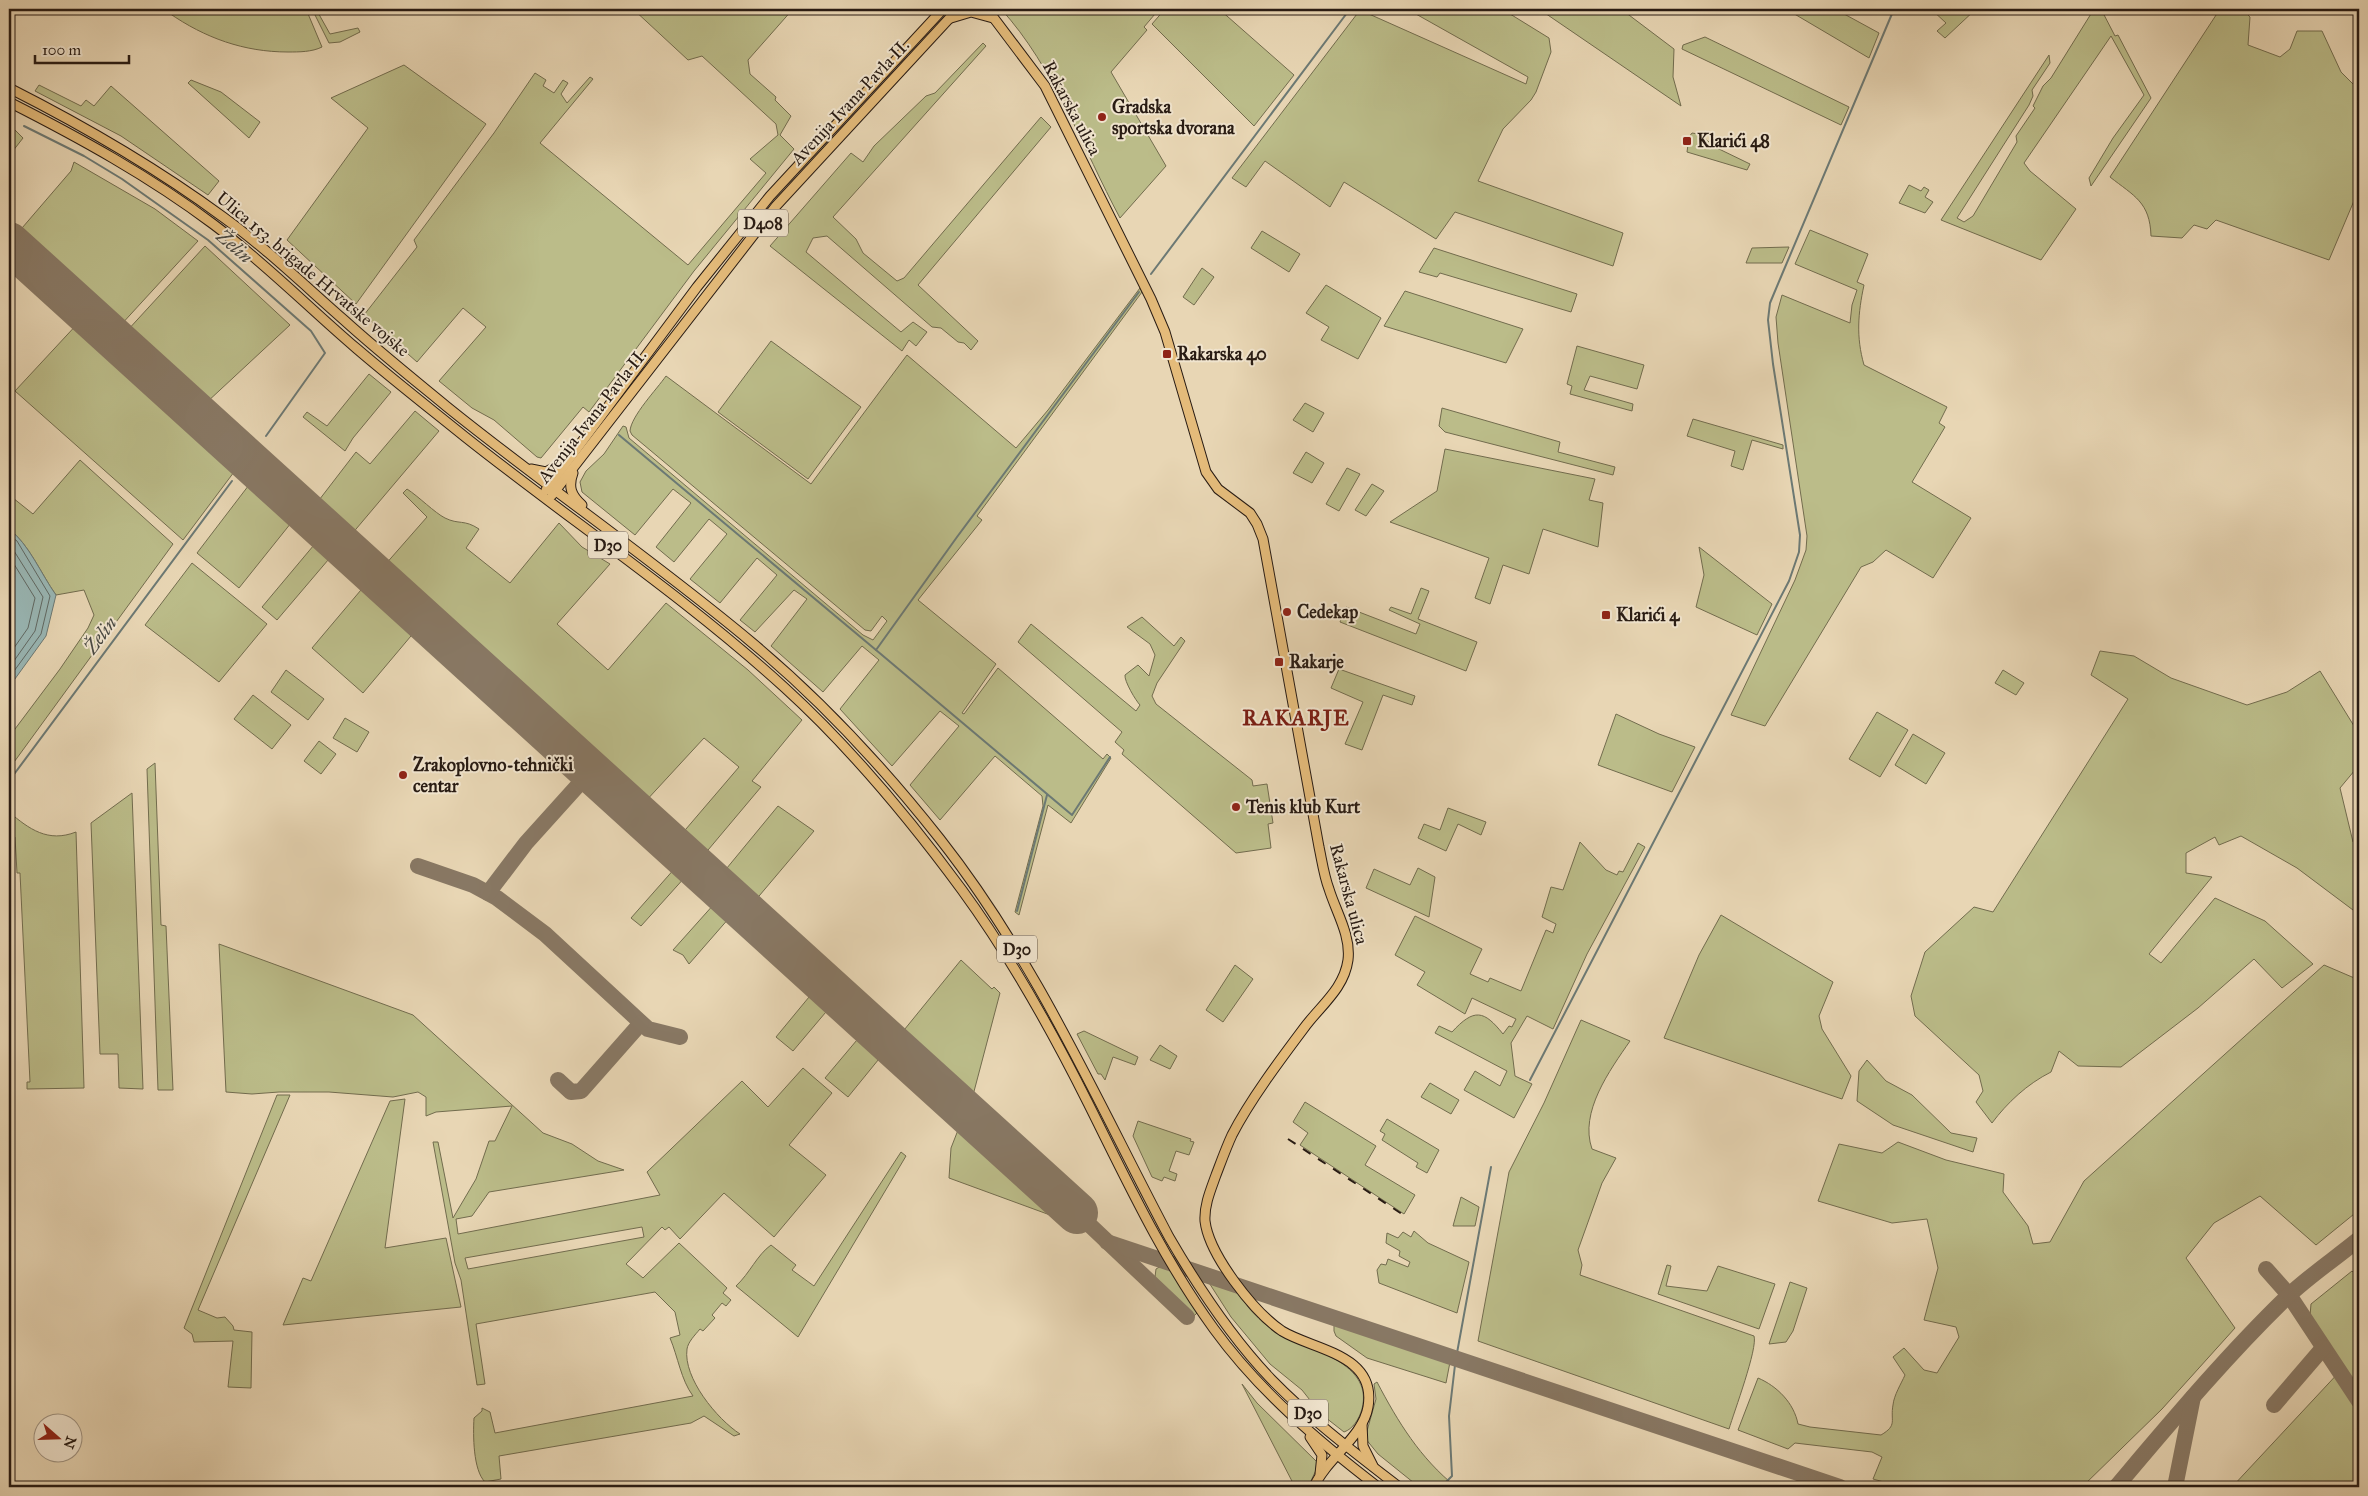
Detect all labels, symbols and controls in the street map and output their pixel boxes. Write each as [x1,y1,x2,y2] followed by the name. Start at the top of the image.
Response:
[35,32,129,64] scale bar
[785,34,914,170] street label: Avenija Ivana Pavla II.
[42,41,82,59] text: 100 m
[1038,57,1106,159] street label: Rakarska ulica
[1112,96,1235,140] place label: Gradska sportska dvorana
[1096,111,1108,123] marker: Gradska sportska dvorana
[1697,130,1770,153] place label: Klarići 48
[1681,135,1693,147] marker: Klarići 48
[211,187,414,362] street label: Ulica 153. brigade Hrvatske vojske
[738,210,788,237] road number: D408
[211,223,258,268] water label: Želin
[1177,343,1267,366] place label: Rakarska 40
[532,345,651,488] street label: Avenija Ivana Pavla II.
[1161,348,1173,360] marker: Rakarska 40
[588,532,628,558] road number: D30
[1297,601,1358,624] place label: Cedekap
[1616,604,1680,627] place label: Klarići 4
[1281,606,1293,618] marker: Cedekap
[1600,609,1612,621] marker: Klarići 4
[78,612,122,659] water label: Želin
[1289,651,1344,674] place label: Rakarje
[1273,656,1285,668] marker: Rakarje
[1242,704,1350,732] district label: RAKARJE
[413,754,574,797] place label: Zrakoplovno-tehnički centar
[397,769,409,781] marker: Zrakoplovno-tehnički centar
[1245,796,1361,818] place label: Tenis klub Kurt
[1230,801,1242,813] marker: Tenis klub Kurt
[1325,841,1373,947] street label: Rakarska ulica
[997,936,1037,962] road number: D30
[1288,1400,1328,1426] road number: D30
[32,1414,82,1464] north arrow
[60,1434,80,1451] text: N

